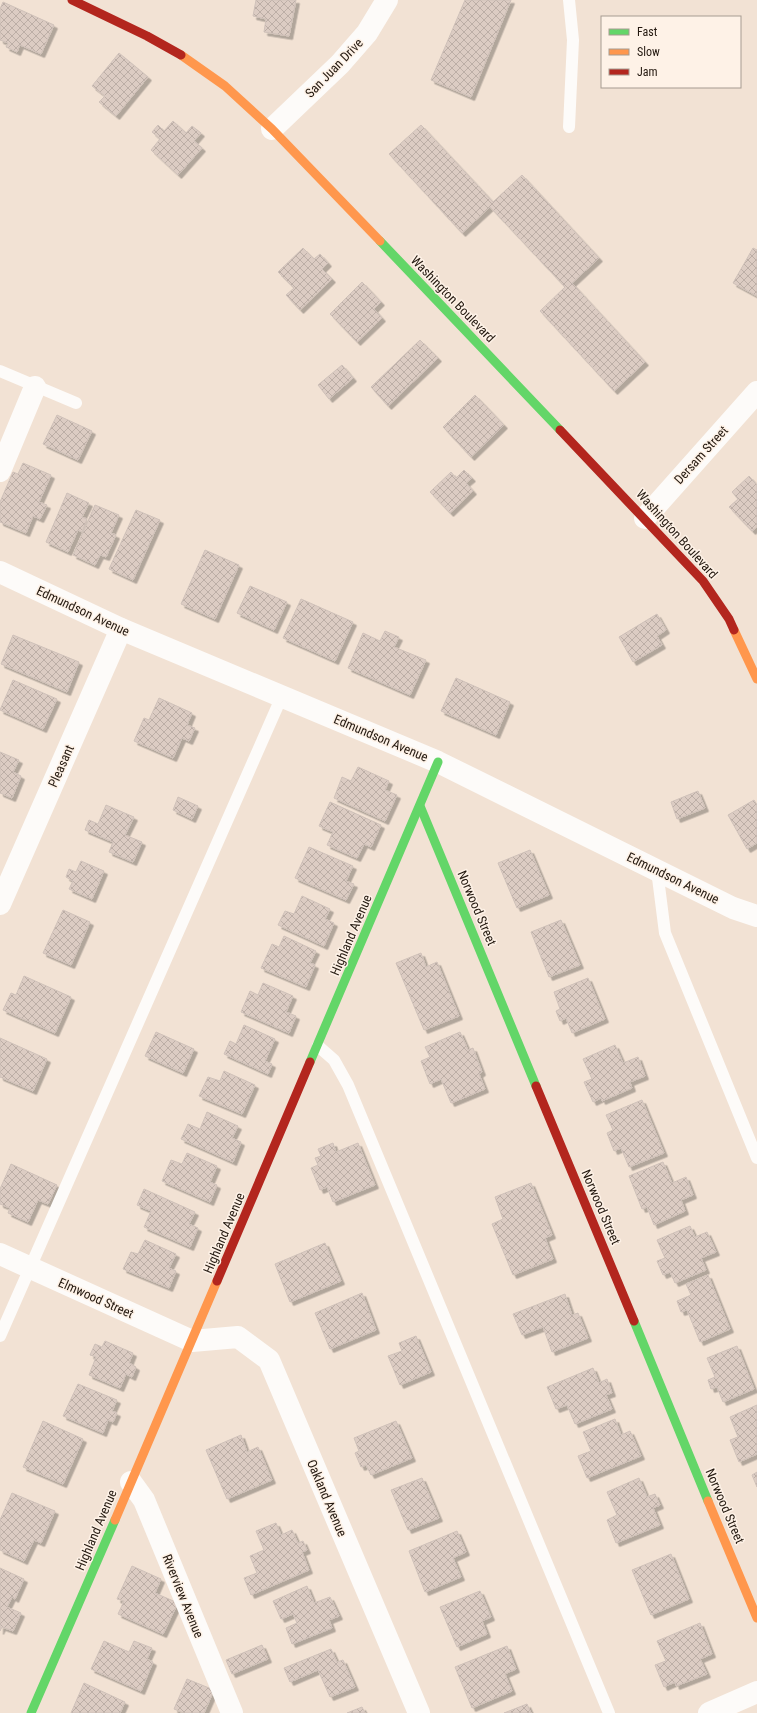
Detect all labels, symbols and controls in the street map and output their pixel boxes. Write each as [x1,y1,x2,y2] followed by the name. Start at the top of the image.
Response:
[601,16,741,88] legend
[637,25,658,39] text: Fast
[302,35,366,101] street label: San Juan Drive
[637,45,660,59] text: Slow
[637,65,658,79] text: Jam
[408,253,498,345] street label: Washington Boulevard
[671,423,731,487] street label: Dersam Street
[633,487,721,581] street label: Washington Boulevard
[34,583,132,639] street label: Edmundson Avenue
[332,711,430,765] street label: Edmundson Avenue
[45,742,77,790] street label: Pleasant
[624,849,722,907] street label: Edmundson Avenue
[454,868,500,948] street label: Norwood Street
[327,892,375,978] street label: Highland Avenue
[578,1167,624,1247] street label: Norwood Street
[200,1190,248,1276] street label: Highland Avenue
[56,1275,136,1321] street label: Elmwood Street
[304,1457,350,1539] street label: Oakland Avenue
[702,1466,748,1546] street label: Norwood Street
[72,1487,120,1573] street label: Highland Avenue
[159,1552,207,1640] street label: Riverview Avenue

